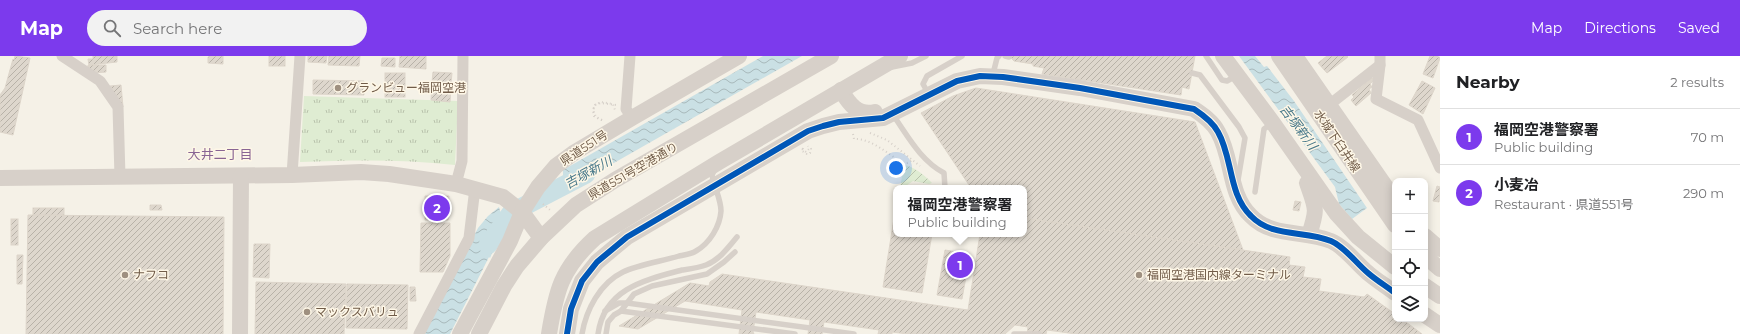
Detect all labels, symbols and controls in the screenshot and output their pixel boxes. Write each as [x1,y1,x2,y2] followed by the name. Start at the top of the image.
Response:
[87,10,367,46] search box
[20,17,63,40] text: Map
[101,17,123,39] icon: search
[133,19,222,38] text: Search here
[1531,19,1562,37] text: Map
[1584,19,1656,37] text: Directions
[1678,19,1720,37] text: Saved
[1456,72,1520,92] text: Nearby
[1670,74,1724,90] text: 2 results
[346,80,466,95] place label: グランビュー福岡空港
[333,83,343,93] marker: グランビュー福岡空港
[1277,101,1322,154] water label: 吉塚新川
[1311,107,1364,175] street label: 水城下臼井線
[1494,120,1599,139] text: 福岡空港警察署
[557,127,610,169] street label: 県道551号
[1466,129,1472,145] text: 1
[1691,129,1724,145] text: 70 m
[585,139,681,203] street label: 県道551号空港通り
[1494,139,1593,155] text: Public building
[187,146,253,162] district label: 大井二丁目
[561,151,616,192] water label: 吉塚新川
[886,158,906,178] your location
[1494,175,1539,194] text: 小麦冶
[1392,178,1428,322] map controls
[1392,178,1428,214] button: +
[893,185,1027,237] popup
[1465,185,1473,201] text: 2
[1683,185,1724,201] text: 290 m
[424,193,450,223] pin: 2
[907,195,1013,214] text: 福岡空港警察署
[1494,196,1634,212] text: Restaurant · 県道551号
[907,214,1007,230] text: Public building
[1392,214,1428,250] button: −
[947,250,973,280] pin: 1
[1392,250,1428,286] button: locate
[133,267,169,282] place label: ナフコ
[1147,267,1291,282] place label: 福岡空港国内線ターミナル
[120,270,130,280] marker: ナフコ
[1134,270,1144,280] marker: 福岡空港国内線ターミナル
[1392,286,1428,322] button: layers
[315,304,399,319] place label: マックスバリュ
[302,307,312,317] marker: マックスバリュ

